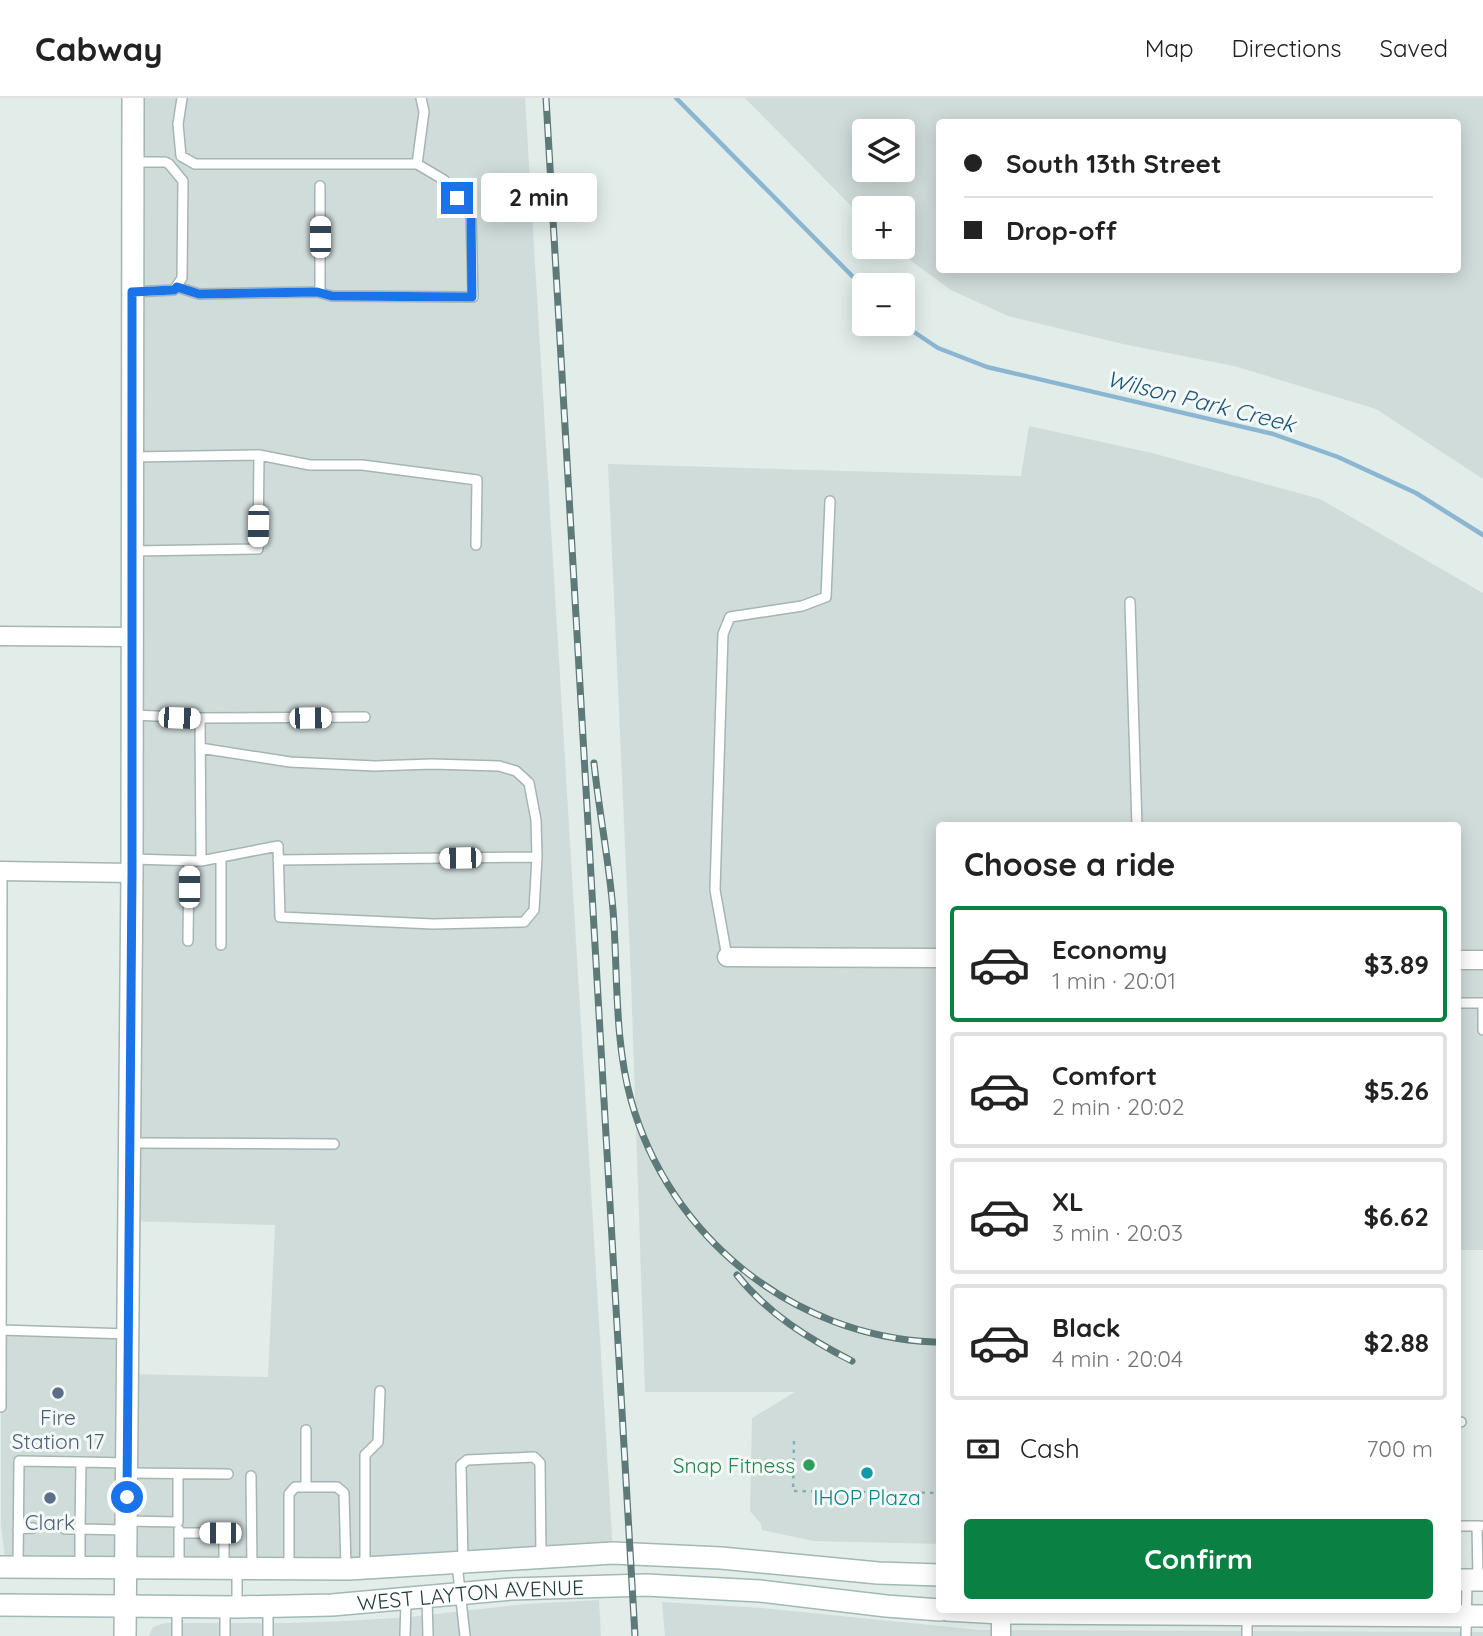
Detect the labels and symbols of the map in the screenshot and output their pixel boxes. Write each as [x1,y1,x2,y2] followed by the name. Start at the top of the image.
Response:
[482,174,597,222] callout: 2 min
[441,182,473,214] route end
[310,216,331,258] car
[1104,364,1300,439] water label: Wilson Park Creek
[248,505,269,547] car
[158,707,201,729] car
[289,707,332,729] car
[439,847,482,869] car
[179,866,200,908] car
[50,1385,66,1401] marker: Fire Station 17
[12,1404,104,1454] place label: Fire Station 17
[673,1452,795,1478] place label: Snap Fitness
[801,1457,817,1473] marker: Snap Fitness
[859,1465,875,1481] marker: IHOP Plaza
[111,1481,143,1513] route start
[813,1484,921,1510] place label: IHOP Plaza
[42,1490,58,1506] marker: Clark
[25,1509,75,1535] place label: Clark
[200,1523,242,1544] car
[356,1574,584,1616] street label: WEST LAYTON AVENUE

